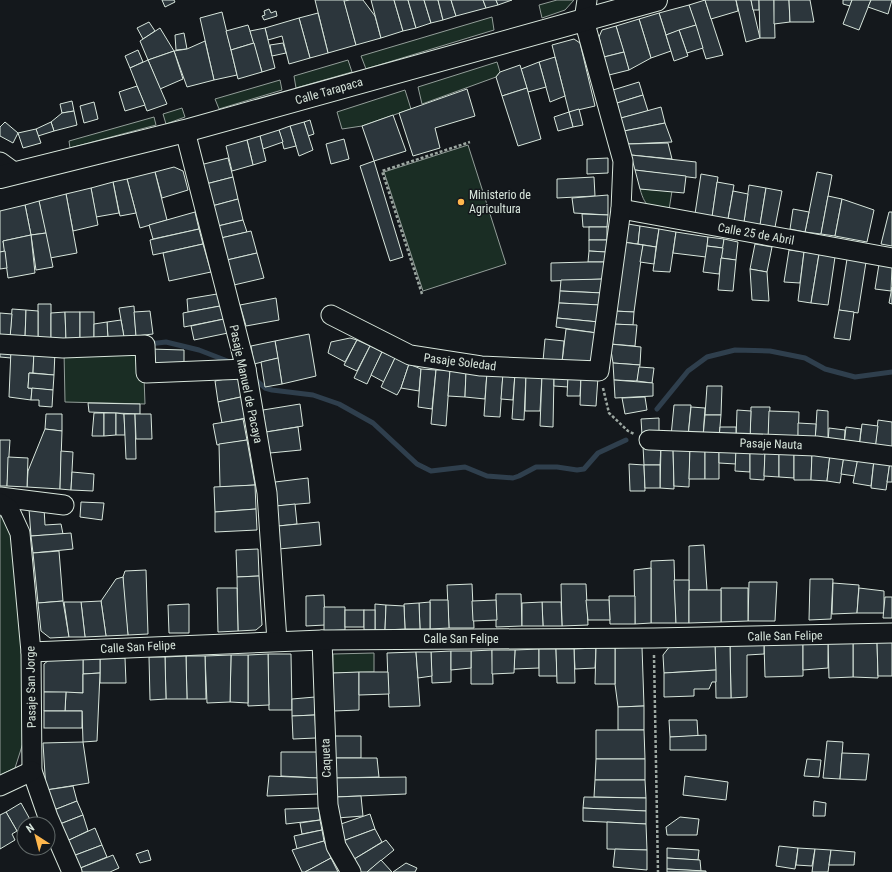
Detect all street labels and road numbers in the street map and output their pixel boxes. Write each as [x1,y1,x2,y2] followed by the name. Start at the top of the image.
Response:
[294,75,365,107] street label: Calle Tarapaca
[717,220,795,248] street label: Calle 25 de Abril
[227,324,265,445] street label: Pasaje Manuel de Pacaya
[423,351,497,373] street label: Pasaje Soledad
[739,436,803,452] street label: Pasaje Nauta
[747,628,823,644] street label: Calle San Felipe
[423,632,499,646] street label: Calle San Felipe
[100,638,176,656] street label: Calle San Felipe
[23,645,39,728] street label: Pasaje San Jorge
[318,738,334,778] street label: Caqueta

